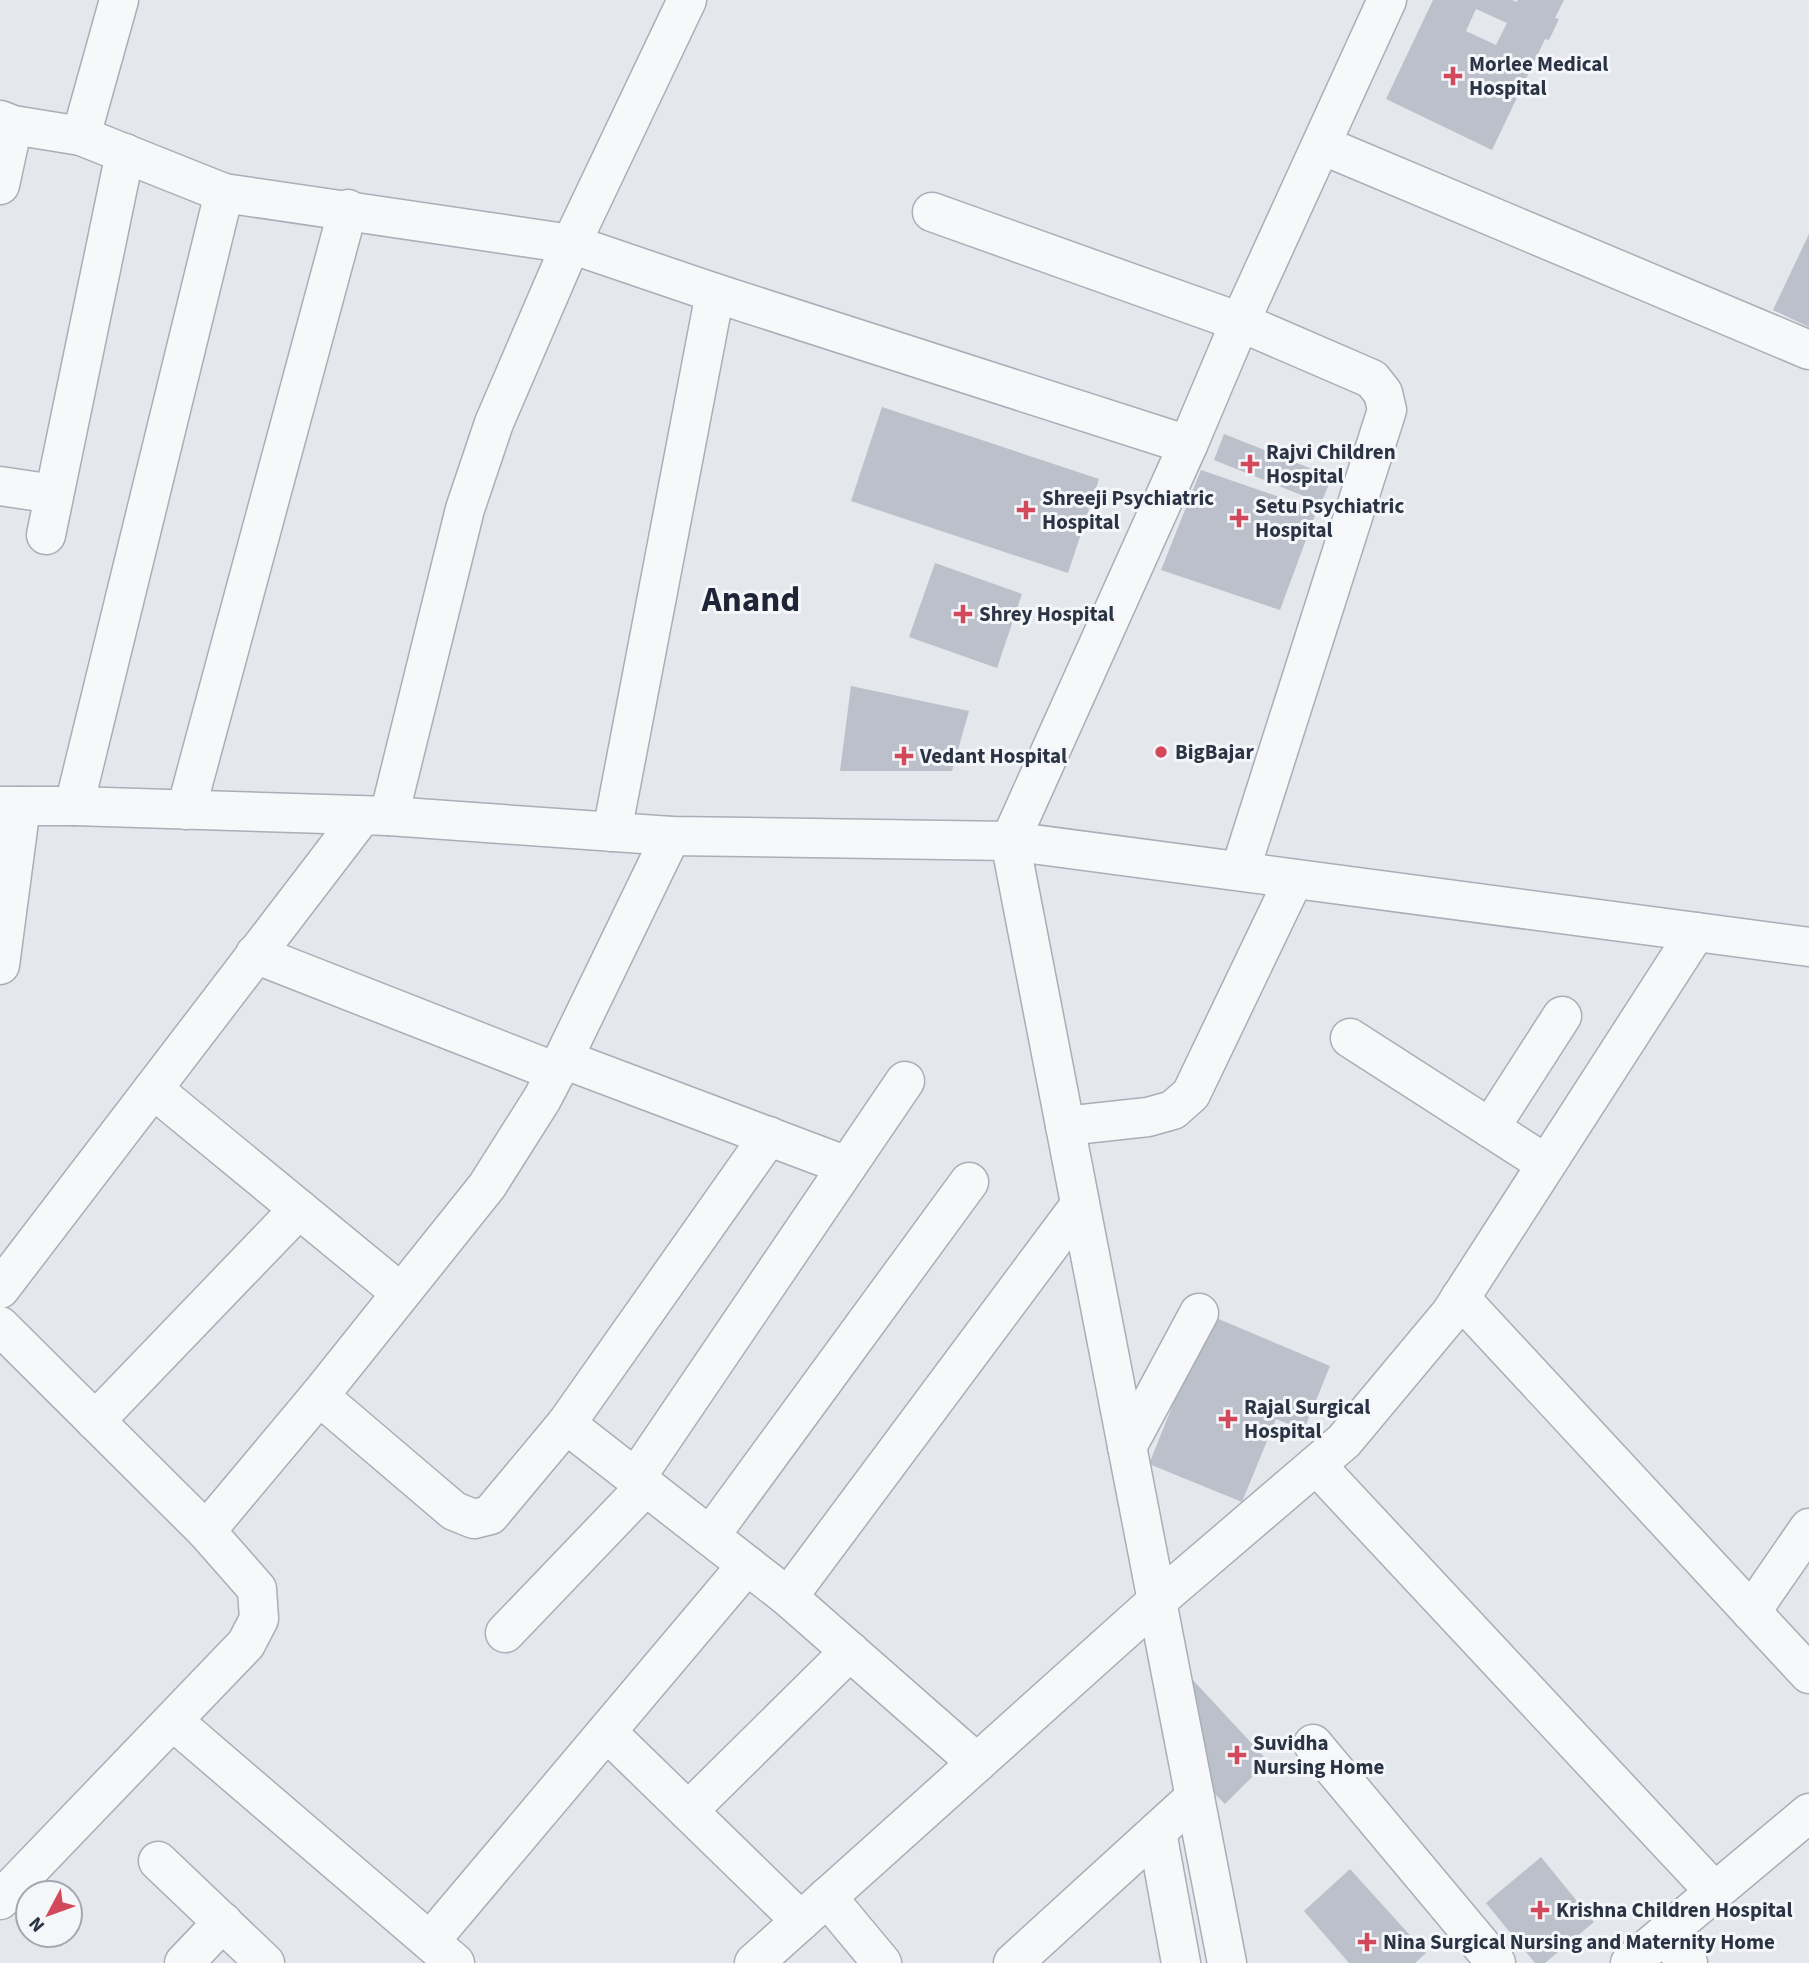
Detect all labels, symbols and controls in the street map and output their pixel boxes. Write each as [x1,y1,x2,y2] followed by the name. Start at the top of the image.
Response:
[1469,49,1608,103] place label: Morlee Medical Hospital
[1443,66,1463,86] marker: Morlee Medical Hospital
[1266,437,1396,491] place label: Rajvi Children Hospital
[1240,454,1260,474] marker: Rajvi Children Hospital
[1042,483,1214,537] place label: Shreeji Psychiatric Hospital
[1255,491,1404,545] place label: Setu Psychiatric Hospital
[1016,500,1036,520] marker: Shreeji Psychiatric Hospital
[1229,508,1249,528] marker: Setu Psychiatric Hospital
[701,575,800,625] district label: Anand
[979,599,1114,629] place label: Shrey Hospital
[953,604,973,624] marker: Shrey Hospital
[1175,737,1254,767] place label: BigBajar
[919,741,1067,771] place label: Vedant Hospital
[1153,744,1169,760] marker: BigBajar
[894,746,914,766] marker: Vedant Hospital
[1244,1392,1370,1446] place label: Rajal Surgical Hospital
[1218,1409,1238,1429] marker: Rajal Surgical Hospital
[1253,1728,1384,1782] place label: Suvidha Nursing Home
[1227,1745,1247,1765] marker: Suvidha Nursing Home
[14,1879,84,1949] north arrow
[1556,1895,1792,1925] place label: Krishna Children Hospital
[1530,1900,1550,1920] marker: Krishna Children Hospital
[23,1911,52,1938] text: N
[1383,1927,1775,1957] place label: Nina Surgical Nursing and Maternity Home
[1357,1932,1377,1952] marker: Nina Surgical Nursing and Maternity Home

